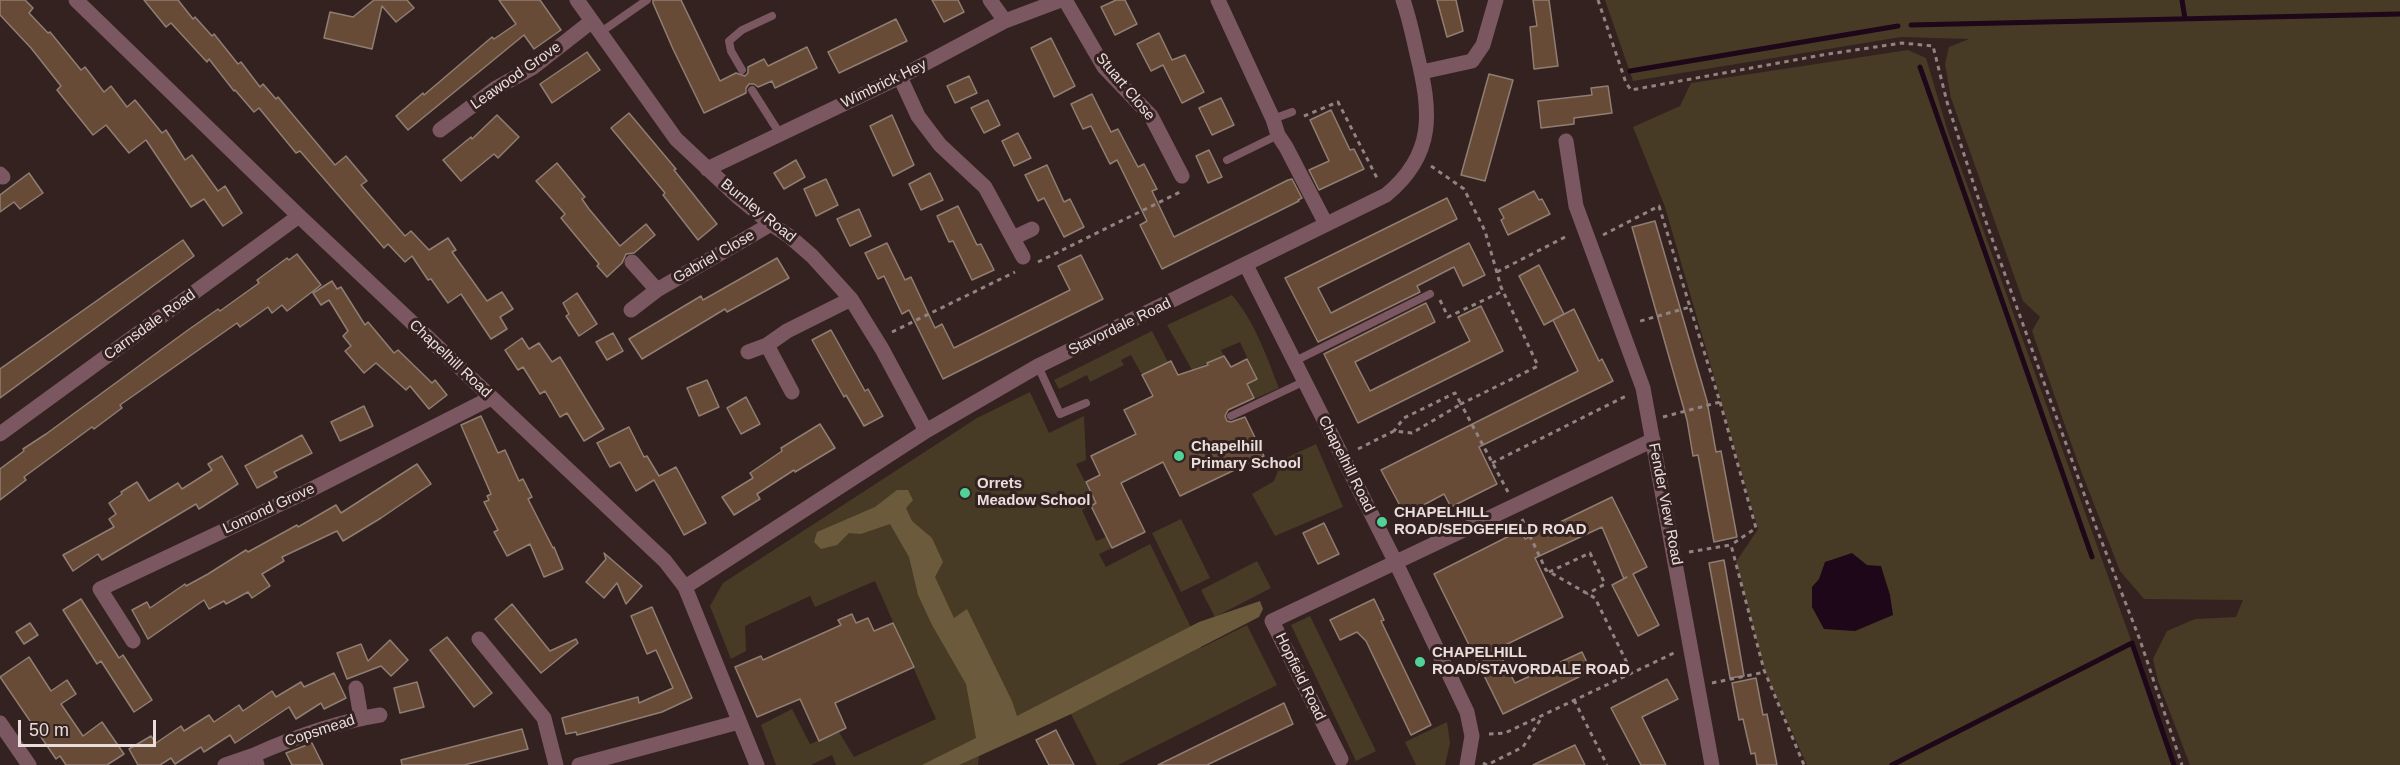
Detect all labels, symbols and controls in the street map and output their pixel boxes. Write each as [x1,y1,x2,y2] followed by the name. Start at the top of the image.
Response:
[467,38,565,114] street label: Leawood Grove
[1092,50,1158,124] street label: Stuart Close
[838,56,930,112] street label: Wimbrick Hey
[717,175,799,247] street label: Burnley Road
[670,226,758,288] street label: Gabriel Close
[101,286,199,364] street label: Carnsdale Road
[1066,294,1174,360] street label: Stavordale Road
[405,316,495,402] street label: Chapelhill Road
[1314,413,1378,515] street label: Chapelhill Road
[1191,438,1301,473] place label: Chapelhill Primary School
[1644,441,1686,567] street label: Fender View Road
[1172,449,1186,463] marker: Chapelhill Primary School
[977,475,1090,510] place label: Orrets Meadow School
[220,480,318,538] street label: Lomond Grove
[958,486,972,500] marker: Orrets Meadow School
[1394,504,1587,539] place label: CHAPELHILL ROAD/SEDGEFIELD ROAD
[1375,515,1389,529] marker: CHAPELHILL ROAD/SEDGEFIELD ROAD
[1271,630,1329,724] street label: Hopfield Road
[1432,644,1630,679] place label: CHAPELHILL ROAD/STAVORDALE ROAD
[1413,655,1427,669] marker: CHAPELHILL ROAD/STAVORDALE ROAD
[21,708,159,746] scale bar
[283,711,357,751] street label: Copsmead
[29,720,69,740] text: 50 m

